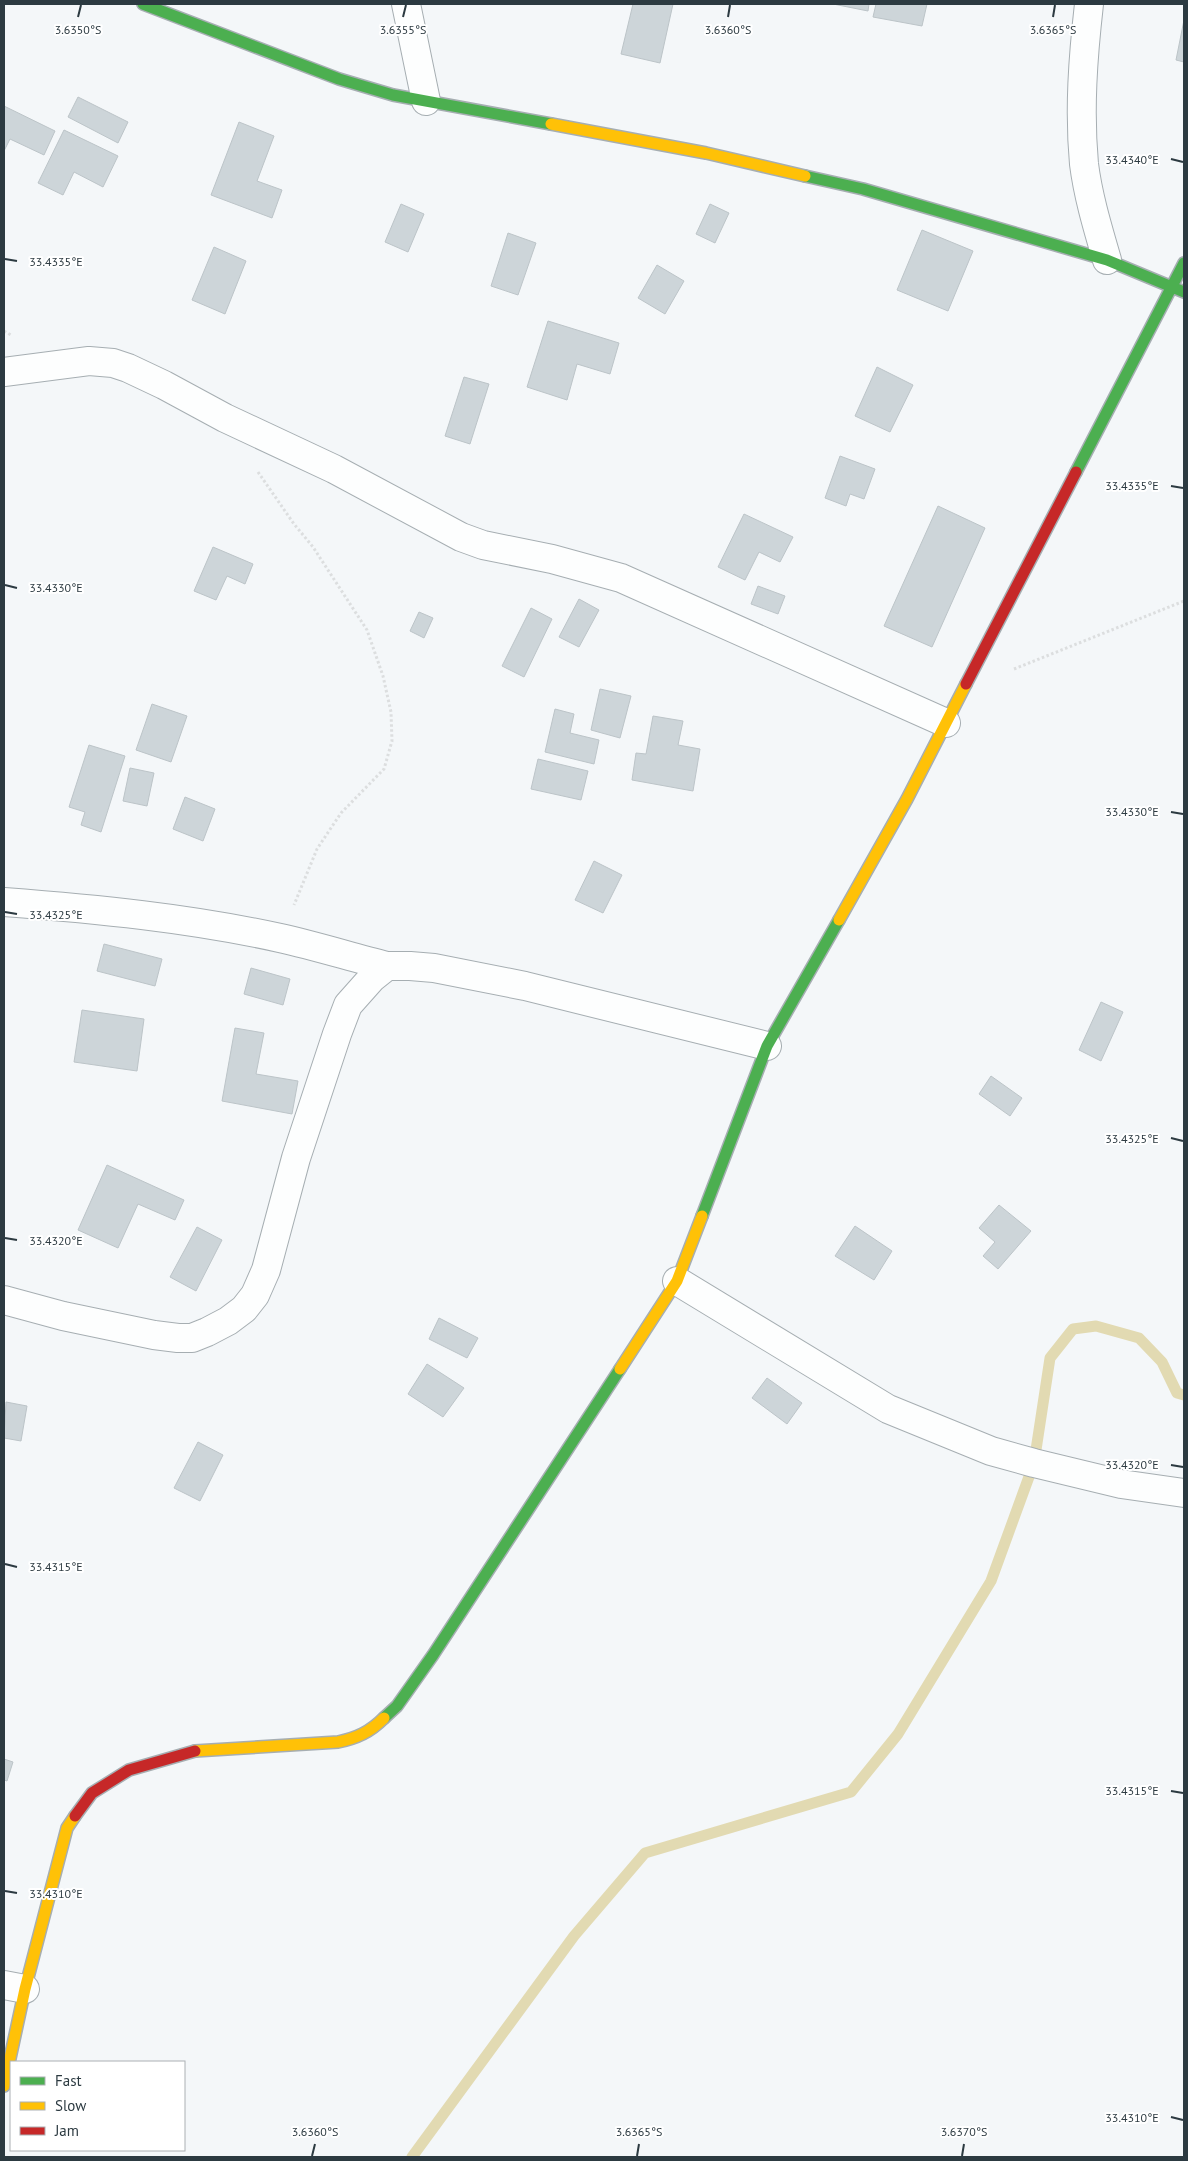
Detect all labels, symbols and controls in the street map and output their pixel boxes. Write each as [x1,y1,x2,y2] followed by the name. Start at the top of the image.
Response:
[55,22,101,37] text: 3.6350°S
[380,22,426,37] text: 3.6355°S
[705,22,751,37] text: 3.6360°S
[1030,22,1076,37] text: 3.6365°S
[1105,152,1159,167] text: 33.4340°E
[29,254,83,269] text: 33.4335°E
[1105,478,1159,493] text: 33.4335°E
[29,580,83,595] text: 33.4330°E
[1105,804,1159,819] text: 33.4330°E
[29,907,83,922] text: 33.4325°E
[1105,1131,1159,1146] text: 33.4325°E
[29,1233,83,1248] text: 33.4320°E
[1105,1457,1159,1472] text: 33.4320°E
[29,1559,83,1574] text: 33.4315°E
[1105,1783,1159,1798] text: 33.4315°E
[29,1886,83,1901] text: 33.4310°E
[10,2061,185,2151] legend
[55,2071,82,2090] text: Fast
[55,2096,86,2115] text: Slow
[1105,2110,1159,2125] text: 33.4310°E
[54,2121,79,2140] text: Jam
[292,2124,338,2139] text: 3.6360°S
[616,2124,662,2139] text: 3.6365°S
[941,2124,987,2139] text: 3.6370°S

